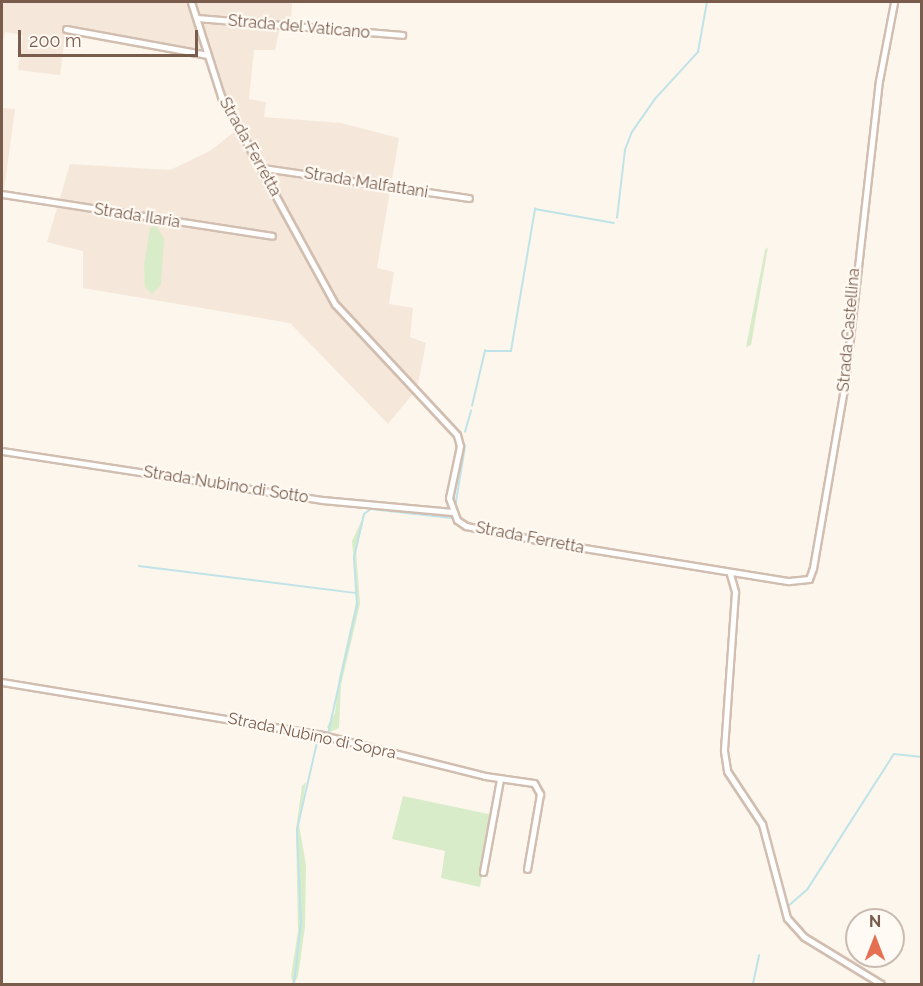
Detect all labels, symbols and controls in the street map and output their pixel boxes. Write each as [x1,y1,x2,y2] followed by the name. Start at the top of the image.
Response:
[227,11,371,43] street label: Strada del Vaticano
[21,18,201,56] scale bar
[29,30,82,51] text: 200 m
[215,94,285,200] street label: Strada Ferretta
[303,164,429,202] street label: Strada Malfattani
[93,200,181,232] street label: Strada Ilaria
[834,267,864,393] street label: Strada Castellina
[142,462,310,508] street label: Strada Nubino di Sotto
[474,518,586,558] street label: Strada Ferretta
[226,709,398,763] street label: Strada Nubino di Sopra
[845,908,905,968] north arrow
[869,912,881,931] text: N

